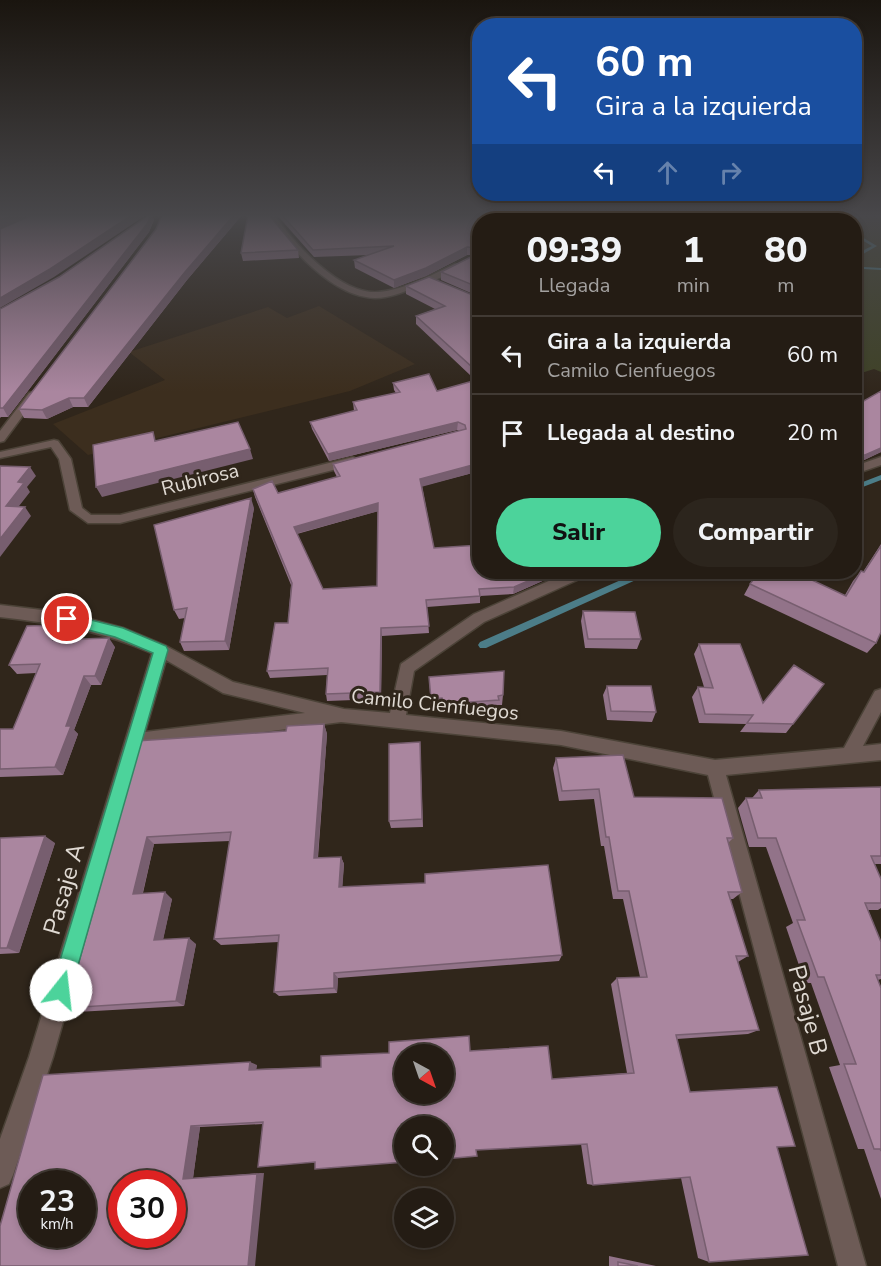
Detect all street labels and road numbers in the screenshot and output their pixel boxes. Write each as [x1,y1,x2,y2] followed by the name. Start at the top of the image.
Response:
[158,457,242,502] street label: Rubirosa
[350,682,520,727] street label: Camilo Cienfuegos
[36,839,92,938] street label: Pasaje A
[781,961,835,1059] street label: Pasaje B

